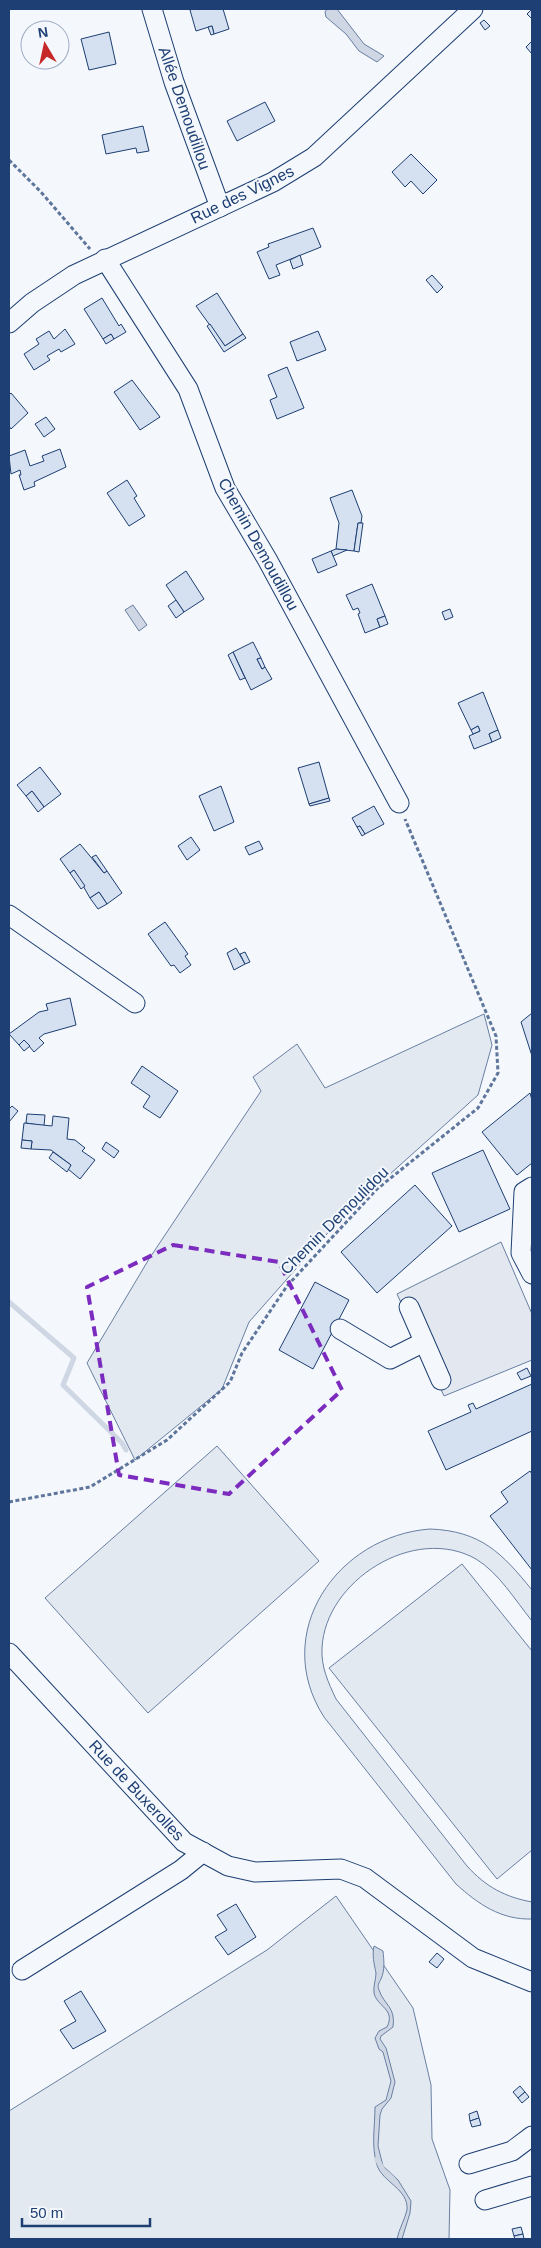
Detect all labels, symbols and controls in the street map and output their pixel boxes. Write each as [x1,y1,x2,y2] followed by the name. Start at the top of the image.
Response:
[20,20,70,70] north arrow
[37,23,49,41] text: N
[155,44,214,172] street label: Allée Demoudillou
[188,162,297,227] street label: Rue des Vignes
[215,475,302,613] street label: Chemin Demoudillou
[277,1163,392,1278] street label: Chemin Demoulidou
[86,1737,187,1844] street label: Rue de Buxerolles
[22,2196,150,2228] scale bar
[30,2204,63,2221] text: 50 m

